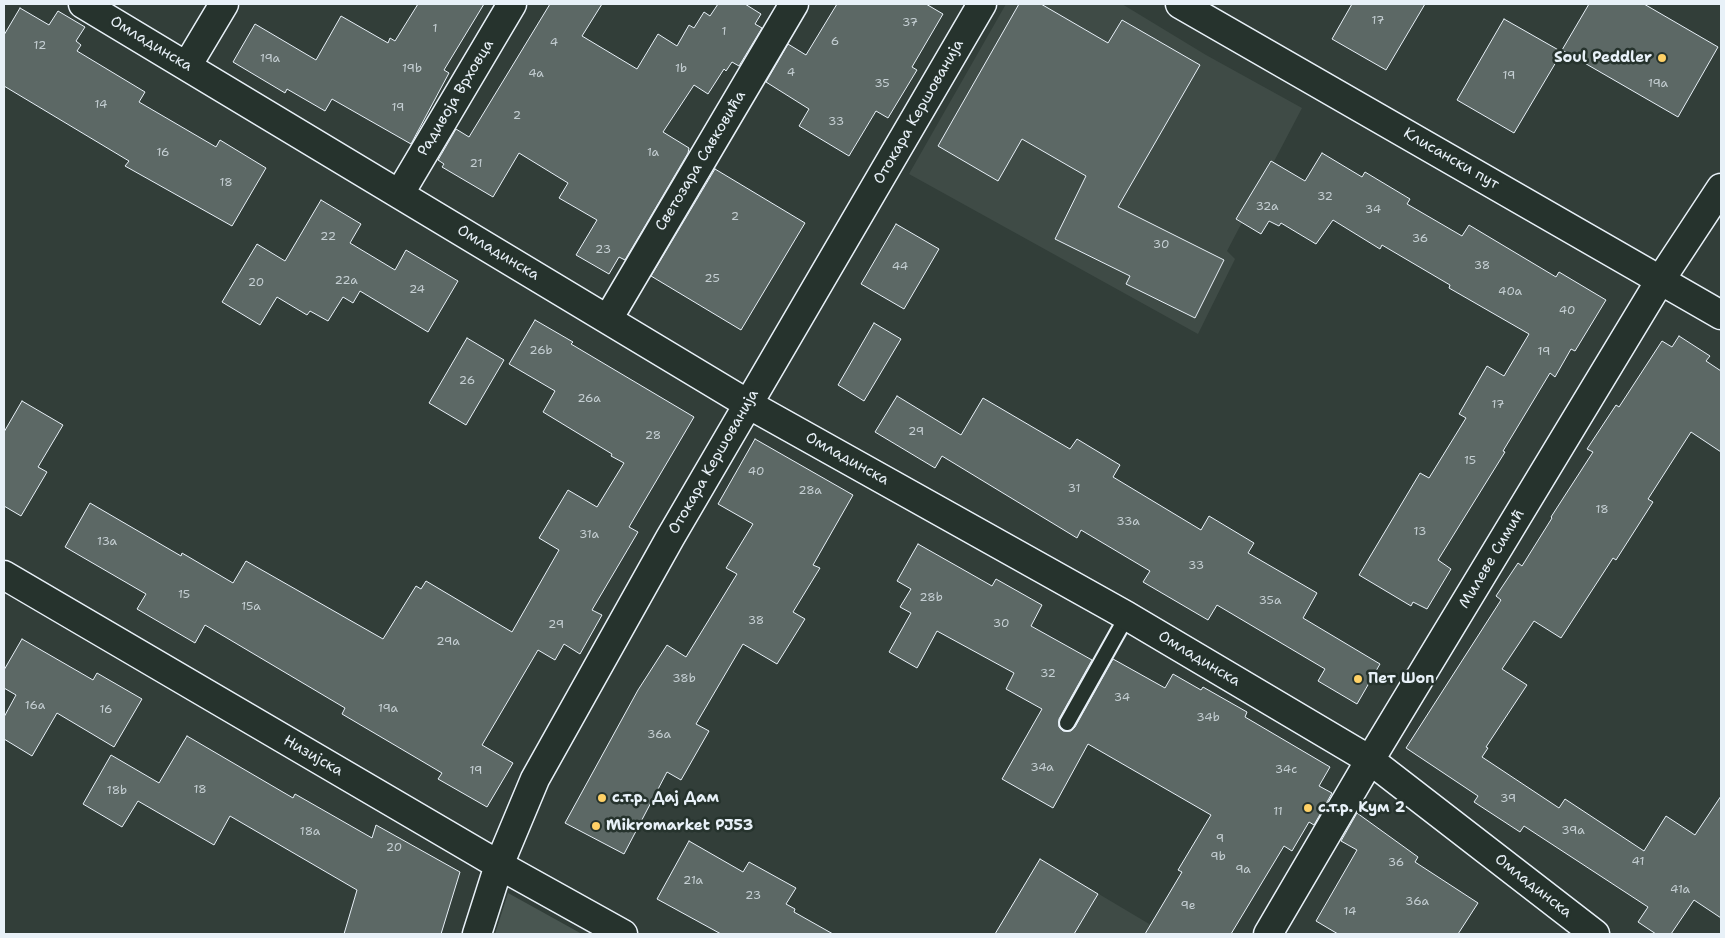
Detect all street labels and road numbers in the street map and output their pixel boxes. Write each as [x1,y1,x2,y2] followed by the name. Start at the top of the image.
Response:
[107,12,195,76] street label: Омладинска
[870,36,968,188] street label: Отокара Кершованија
[414,37,498,159] street label: Радивоја Врховца
[652,88,750,234] street label: Светозара Савковића
[1400,124,1502,194] street label: Клисански пут
[454,221,542,285] street label: Омладинска
[665,386,763,538] street label: Отокара Кершованија
[802,429,892,489] street label: Омладинска
[1455,506,1529,612] street label: Милеве Симић
[1155,627,1243,691] street label: Омладинска
[280,732,346,780] street label: Низијска
[1491,850,1575,922] street label: Омладинска

